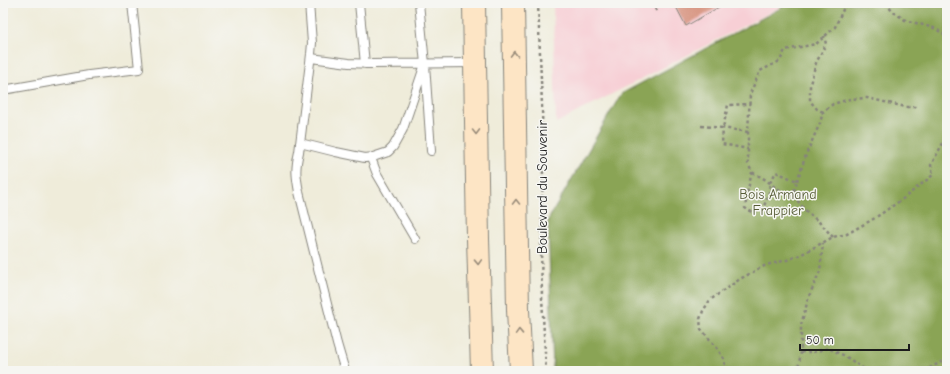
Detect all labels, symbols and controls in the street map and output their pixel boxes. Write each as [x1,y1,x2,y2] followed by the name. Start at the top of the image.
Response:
[510,51,518,57] one-way arrow
[534,120,551,254] street label: Boulevard du Souvenir
[472,129,480,135] one-way arrow
[739,186,817,219] park label: Bois Armand Frappier
[512,199,520,205] one-way arrow
[474,259,483,265] one-way arrow
[800,326,909,352] scale bar
[515,329,523,335] one-way arrow
[806,333,834,347] text: 50 m

